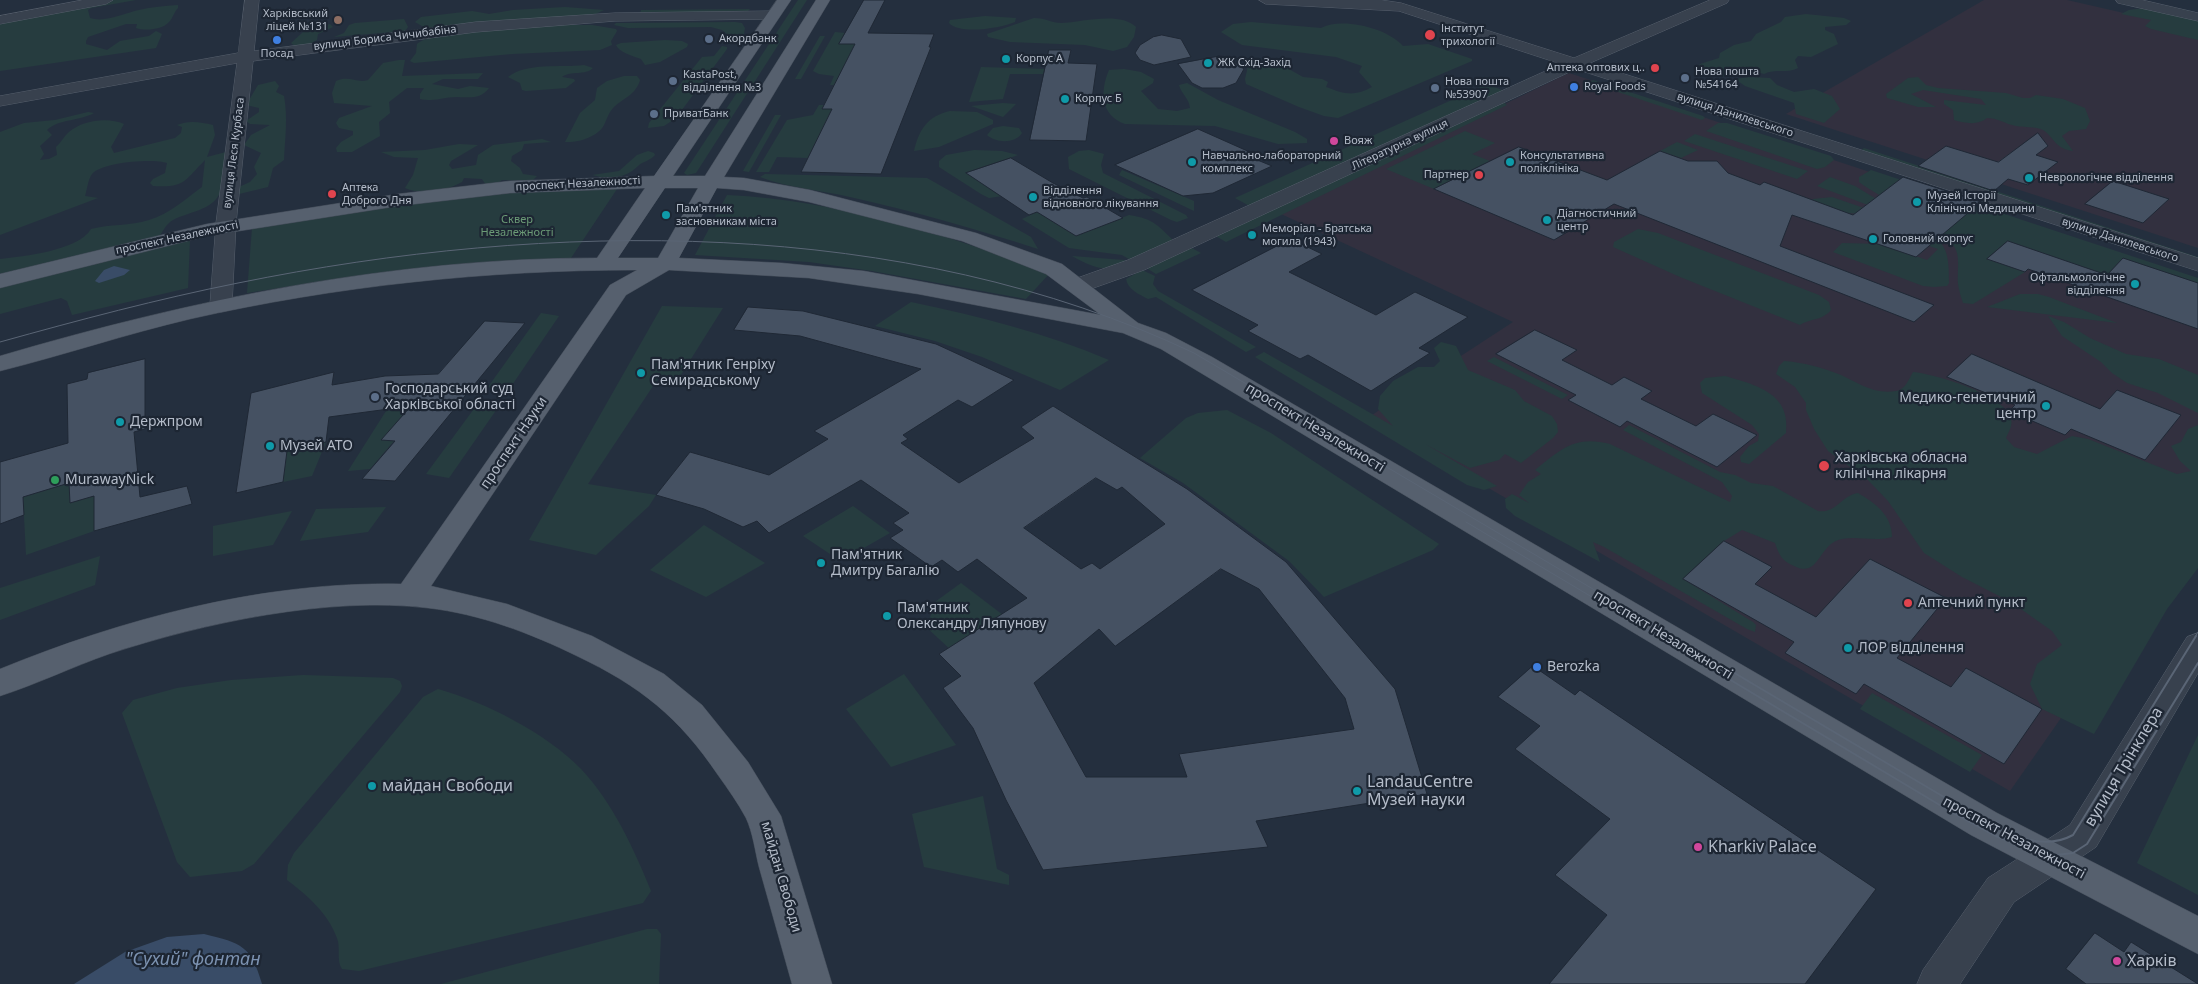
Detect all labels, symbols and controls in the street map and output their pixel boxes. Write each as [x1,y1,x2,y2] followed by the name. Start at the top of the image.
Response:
[263,7,328,33] place label: Харківський ліцей №131
[332,14,344,26] marker: Харківський ліцей №131
[1441,22,1495,48] place label: Інститут трихології
[313,23,457,53] street label: вулиця Бориса Чичибабіна
[1423,28,1437,42] marker: Інститут трихології
[719,32,777,46] place label: Акордбанк
[703,33,715,45] marker: Акордбанк
[271,34,283,46] marker: Посад
[261,47,293,61] place label: Посад
[1016,52,1063,66] place label: Корпус А
[1000,53,1012,65] marker: Корпус А
[1218,56,1291,70] place label: ЖК Схід-Захід
[1202,57,1214,69] marker: ЖК Схід-Захід
[1547,61,1645,75] place label: Аптека оптових ц‥
[1649,62,1661,74] marker: Аптека оптових ц‥
[1695,65,1759,91] place label: Нова пошта №54164
[683,68,761,94] place label: KastaPost, відділення №3
[1679,72,1691,84] marker: Нова пошта №54164
[667,75,679,87] marker: KastaPost, відділення №3
[1445,75,1509,101] place label: Нова пошта №53907
[1584,80,1646,94] place label: Royal Foods
[1568,81,1580,93] marker: Royal Foods
[1429,82,1441,94] marker: Нова пошта №53907
[1675,90,1795,140] street label: вулиця Данилевського
[1075,92,1122,106] place label: Корпус Б
[1059,93,1071,105] marker: Корпус Б
[221,97,247,209] street label: вулиця Леся Курбаса
[664,107,728,121] place label: ПриватБанк
[648,108,660,120] marker: ПриватБанк
[1350,117,1450,173] street label: Літературна вулиця
[1344,134,1372,148] place label: Вояж
[1328,135,1340,147] marker: Вояж
[1202,149,1341,175] place label: Навчально-лабораторний комплекс
[1520,149,1604,175] place label: Консультативна поліклініка
[1186,156,1198,168] marker: Навчально-лабораторний комплекс
[1504,156,1516,168] marker: Консультативна поліклініка
[1424,168,1469,182] place label: Партнер
[1473,169,1485,181] marker: Партнер
[2039,171,2173,185] place label: Неврологічне відділення
[2023,172,2035,184] marker: Неврологічне відділення
[515,174,641,194] street label: проспект Незалежності
[342,181,412,207] place label: Аптека Доброго Дня
[1043,184,1159,210] place label: Відділення відновного лікування
[326,188,338,200] marker: Аптека Доброго Дня
[1927,189,2035,215] place label: Музей Історії Клінічної Медицини
[1027,191,1039,203] marker: Відділення відновного лікування
[1911,196,1923,208] marker: Музей Історії Клінічної Медицини
[676,202,777,228] place label: Пам'ятник засновникам міста
[1557,207,1636,233] place label: Діагностичний центр
[660,209,672,221] marker: Пам'ятник засновникам міста
[480,213,554,239] park label: Сквер Незалежності
[1541,214,1553,226] marker: Діагностичний центр
[2060,215,2180,265] street label: вулиця Данилевського
[115,219,239,257] street label: проспект Незалежності
[1262,222,1372,248] place label: Меморіал - Братська могила (1943)
[1246,229,1258,241] marker: Меморіал - Братська могила (1943)
[1883,232,1973,246] place label: Головний корпус
[1867,233,1879,245] marker: Головний корпус
[2030,271,2125,297] place label: Офтальмологічне відділення
[2129,278,2141,290] marker: Офтальмологічне відділення
[651,357,775,390] place label: Пам'ятник Генріху Семирадському
[635,367,647,379] marker: Пам'ятник Генріху Семирадському
[1243,380,1387,476] street label: проспект Незалежності
[385,381,515,414] place label: Господарський суд Харківської області
[1899,390,2036,422] place label: Медико-генетичний центр
[369,391,381,403] marker: Господарський суд Харківської області
[477,394,551,492] street label: проспект Науки
[2040,400,2052,412] marker: Медико-генетичний центр
[130,414,203,430] place label: Держпром
[114,416,126,428] marker: Держпром
[280,438,353,454] place label: Музей АТО
[264,440,276,452] marker: Музей АТО
[1835,450,1967,482] place label: Харківська обласна клінічна лікарня
[1817,459,1831,473] marker: Харківська обласна клінічна лікарня
[65,472,154,488] place label: MurawayNick
[49,474,61,486] marker: MurawayNick
[831,547,939,580] place label: Пам'ятник Дмитру Багалію
[815,557,827,569] marker: Пам'ятник Дмитру Багалію
[1591,587,1735,683] street label: проспект Незалежності
[1918,595,2025,611] place label: Аптечний пункт
[1902,597,1914,609] marker: Аптечний пункт
[897,600,1046,632] place label: Пам'ятник Олександру Ляпунову
[881,610,893,622] marker: Пам'ятник Олександру Ляпунову
[1858,640,1964,656] place label: ЛОР відділення
[1842,642,1854,654] marker: ЛОР відділення
[1547,659,1600,675] place label: Berozka
[1531,661,1543,673] marker: Berozka
[2081,704,2167,830] street label: вулиця Трінклера
[1367,772,1473,810] place label: LandauCentre Музей науки
[382,776,513,796] place label: майдан Свободи
[366,780,378,792] marker: майдан Свободи
[1351,785,1363,797] marker: LandauCentre Музей науки
[1940,793,2088,883] street label: проспект Незалежності
[757,820,805,934] street label: майдан Свободи
[1708,837,1817,857] place label: Kharkiv Palace
[1692,841,1704,853] marker: Kharkiv Palace
[126,949,260,971] water label: "Сухий" фонтан
[2127,951,2177,971] place label: Харків
[2111,955,2123,967] marker: Харків

